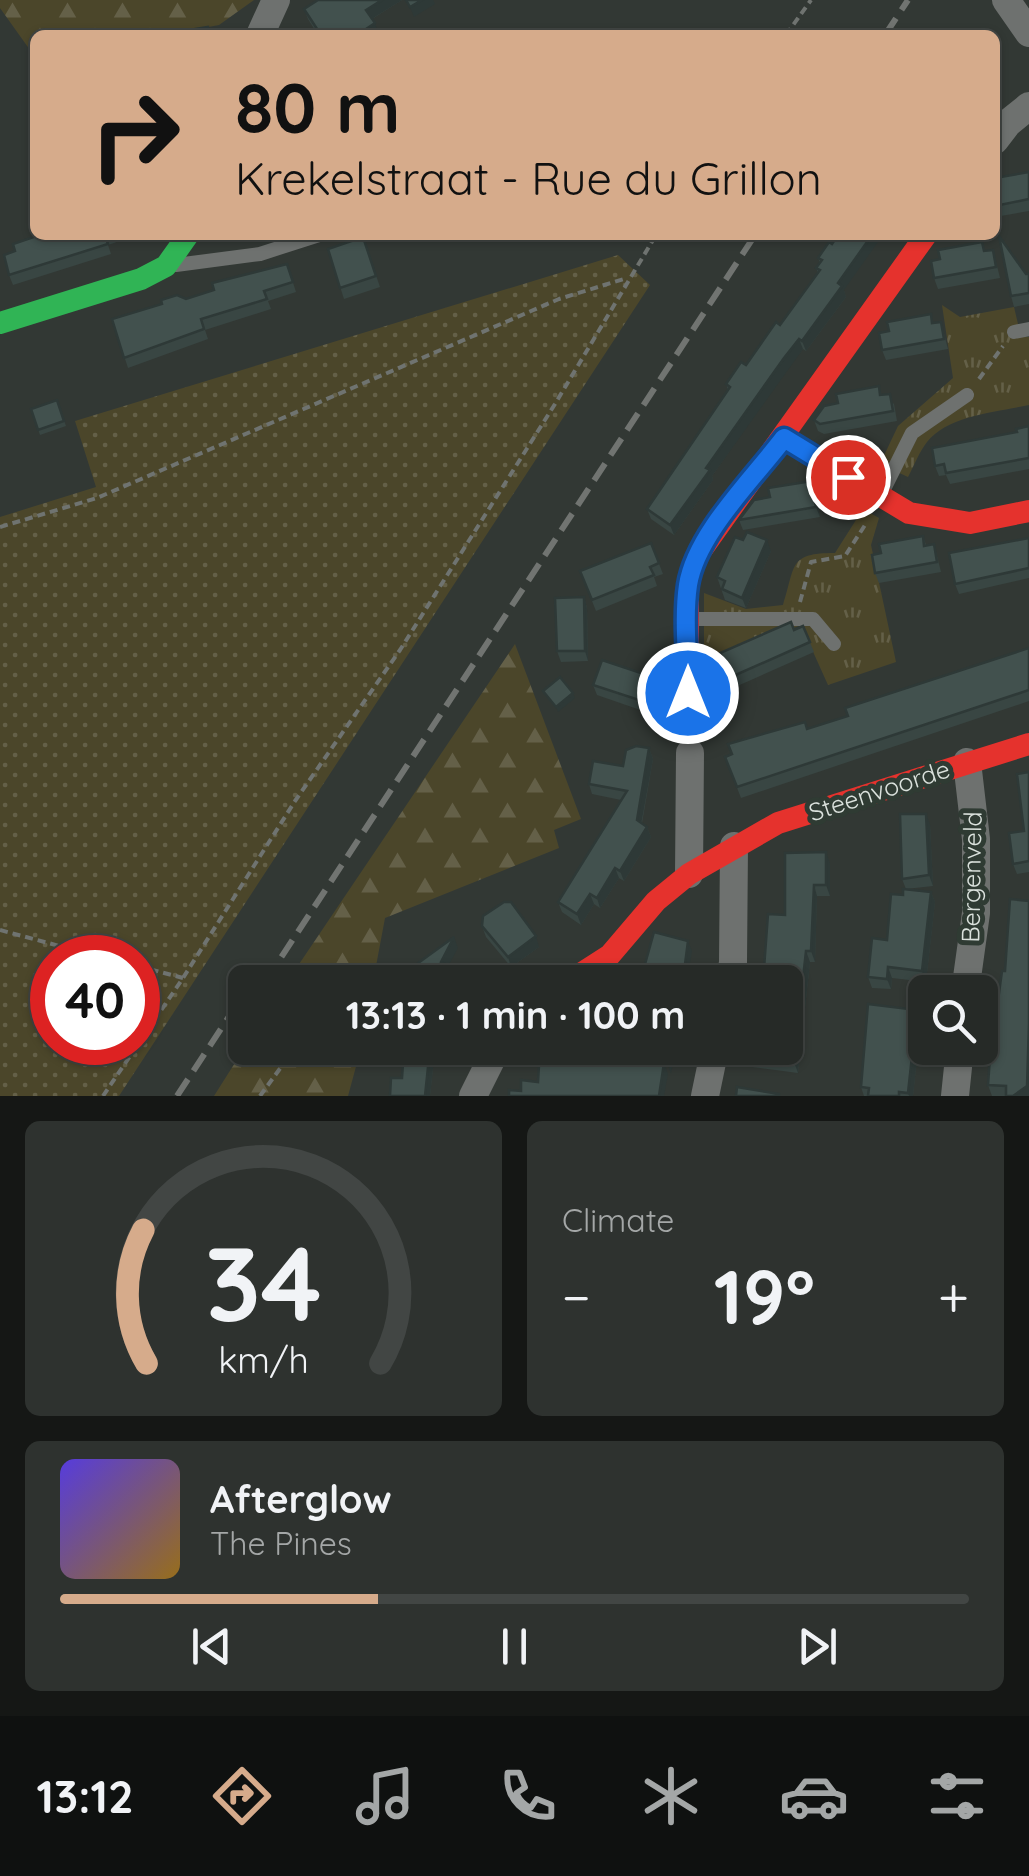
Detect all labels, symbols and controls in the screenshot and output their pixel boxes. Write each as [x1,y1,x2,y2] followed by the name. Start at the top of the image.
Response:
[235,63,400,151] text: 80 m
[70,70,200,200] icon: right
[235,150,822,206] text: Krekelstraat - Rue du Grillon
[806,435,891,520] pin
[821,450,876,505] icon: arrive
[636,641,740,745] position arrow
[804,753,954,827] street label: Steenvoorde
[954,811,988,943] street label: Bergenveld
[30,935,160,1065] speed limit sign: 40
[908,975,998,1065] map controls
[908,975,998,1065] button: search
[346,991,685,1039] text: 13:13 · 1 min · 100 m
[562,1200,674,1240] text: Climate
[205,1217,322,1347] text: 34
[714,1249,815,1343] text: 19°
[562,1262,591,1331] text: −
[938,1262,969,1331] text: +
[218,1337,309,1382] text: km/h
[210,1475,392,1523] text: Afterglow
[210,1523,352,1563] text: The Pines
[184,1619,239,1674] icon: previous
[487,1619,542,1674] icon: pause
[790,1619,845,1674] icon: next
[207,1761,277,1831] icon: directions
[350,1761,420,1831] icon: music
[493,1761,563,1831] icon: phone
[636,1761,706,1831] icon: climate
[779,1761,849,1831] icon: car
[922,1761,992,1831] icon: filters
[37,1768,134,1824] text: 13:12

